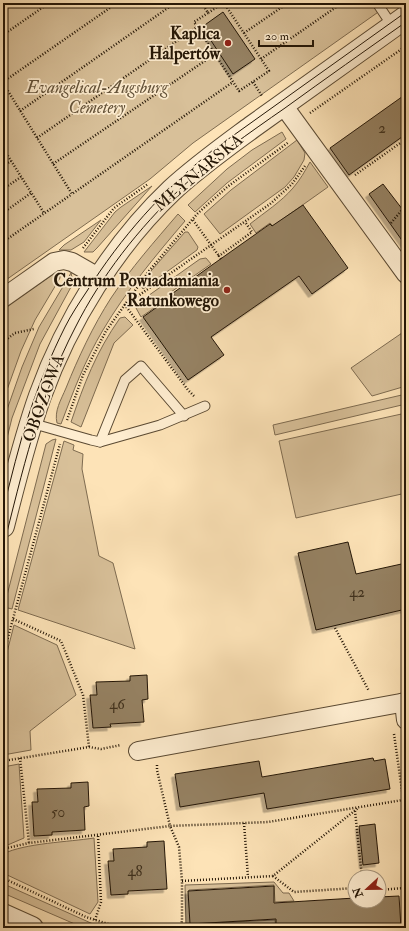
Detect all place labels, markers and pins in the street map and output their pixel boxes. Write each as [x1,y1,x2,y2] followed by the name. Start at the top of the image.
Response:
[149,23,221,65] place label: Kaplica Halpertów
[223,38,233,48] marker: Kaplica Halpertów
[53,270,220,312] place label: Centrum Powiadamiania Ratunkowego
[222,285,232,295] marker: Centrum Powiadamiania Ratunkowego

